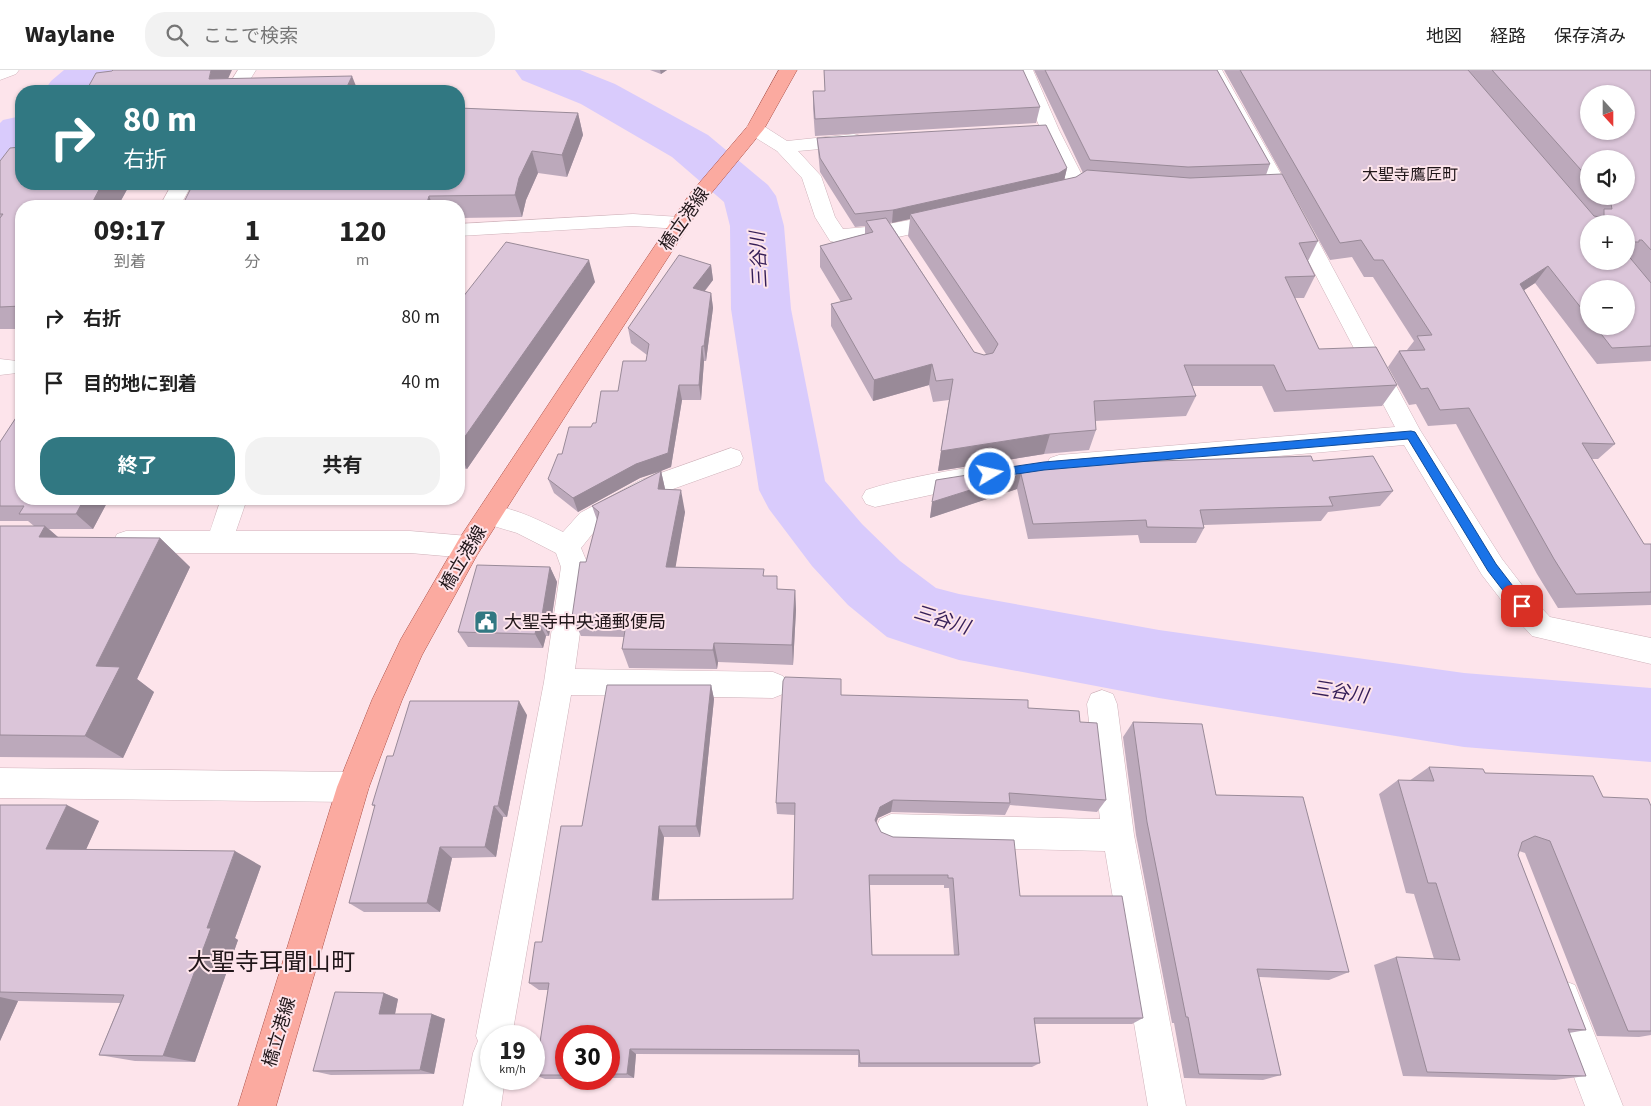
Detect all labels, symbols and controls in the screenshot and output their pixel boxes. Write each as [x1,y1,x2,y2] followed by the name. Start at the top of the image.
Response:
[145,12,495,57] search box
[25,17,115,52] text: Waylane
[163,21,191,49] icon: search
[203,23,298,50] text: ここで検索
[1426,24,1462,49] text: 地図
[1490,24,1526,49] text: 経路
[1554,24,1626,49] text: 保存済み
[1580,85,1635,140] north arrow
[1580,85,1635,335] map controls
[123,95,197,145] text: 80 m
[40,105,105,170] icon: right
[123,144,167,176] text: 右折
[1580,150,1635,205] button: sound
[1362,164,1458,186] district label: 大聖寺鷹匠町
[654,183,715,256] street label: 橋立港線
[94,209,166,252] text: 09:17
[244,209,260,252] text: 1
[339,210,386,253] text: 120
[1580,215,1635,270] button: +
[744,229,774,289] water label: 三谷川
[356,249,369,271] text: m
[114,251,146,273] text: 到着
[244,251,260,273] text: 分
[1580,280,1635,335] button: −
[40,304,68,332] icon: right
[402,304,440,331] text: 80 m
[83,306,121,333] text: 右折
[40,369,68,397] icon: arrive
[402,369,440,396] text: 40 m
[83,371,197,398] text: 目的地に到着
[40,437,235,495] button: 終了
[245,437,440,495] button: 共有
[963,447,1015,499] position arrow
[434,521,493,596] street label: 橋立港線
[1501,585,1543,627] pin
[1508,592,1536,620] icon: arrive
[910,599,975,642] water label: 三谷川
[473,609,499,635] public building icon: 大聖寺中央通郵便局
[504,610,666,635] place label: 大聖寺中央通郵便局
[1309,675,1372,711] water label: 三谷川
[187,945,355,980] district label: 大聖寺耳聞山町
[257,994,302,1070] street label: 橋立港線
[555,1025,620,1090] speed limit sign: 30
[499,1033,526,1069] text: 19
[499,1061,526,1078] text: km/h

